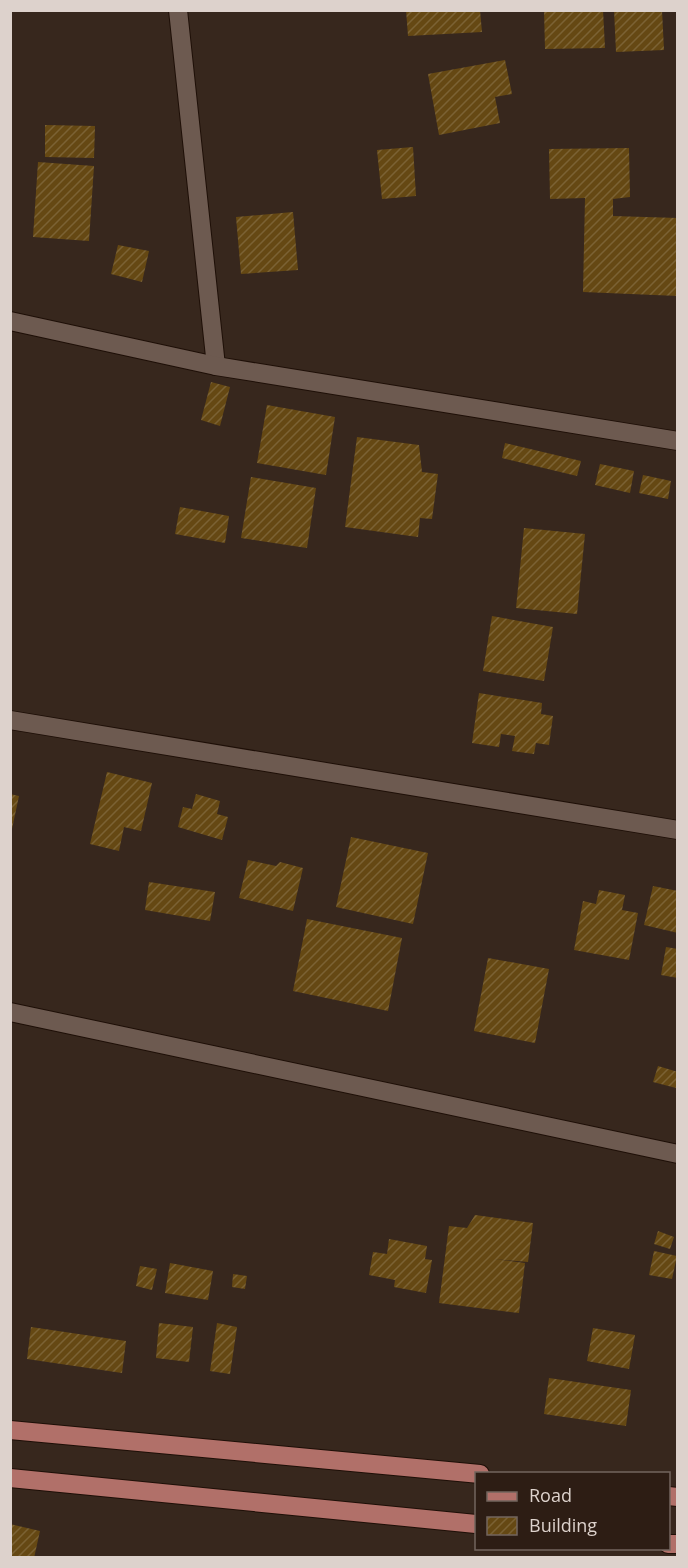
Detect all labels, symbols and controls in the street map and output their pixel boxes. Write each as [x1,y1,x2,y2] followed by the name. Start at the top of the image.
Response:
[475,1472,670,1550] legend
[529,1483,572,1507] text: Road
[529,1513,597,1537] text: Building

